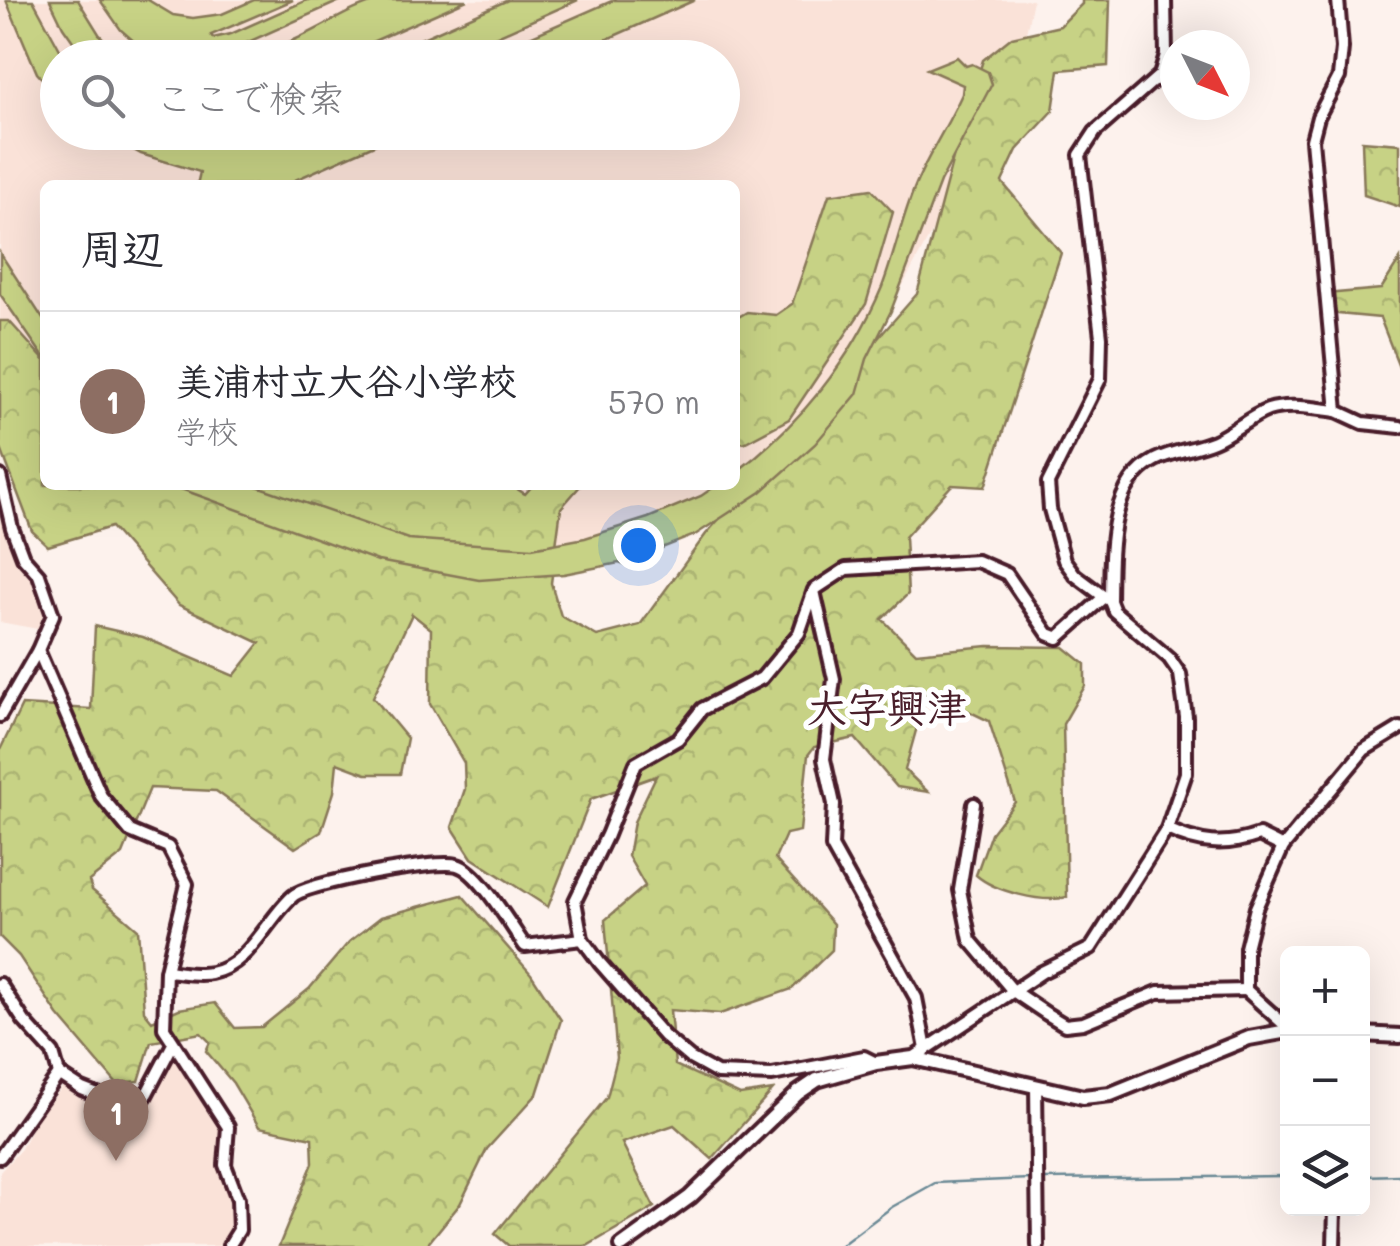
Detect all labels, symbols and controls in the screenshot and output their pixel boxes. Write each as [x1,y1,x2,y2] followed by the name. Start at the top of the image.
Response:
[1160,30,1250,120] north arrow
[40,40,740,150] search box
[75,68,130,123] icon: search
[155,72,345,122] text: ここで検索
[80,220,164,275] text: 周辺
[175,355,517,405] text: 美浦村立大谷小学校
[105,380,120,422] text: 1
[608,380,700,422] text: 570 m
[175,409,239,451] text: 学校
[613,520,664,571] your location
[807,680,967,732] district label: 大字興津
[1280,946,1370,1216] map controls
[1280,946,1370,1036] button: +
[1280,1036,1370,1126] button: −
[84,1078,148,1161] pin: 1
[1280,1126,1370,1216] button: layers

